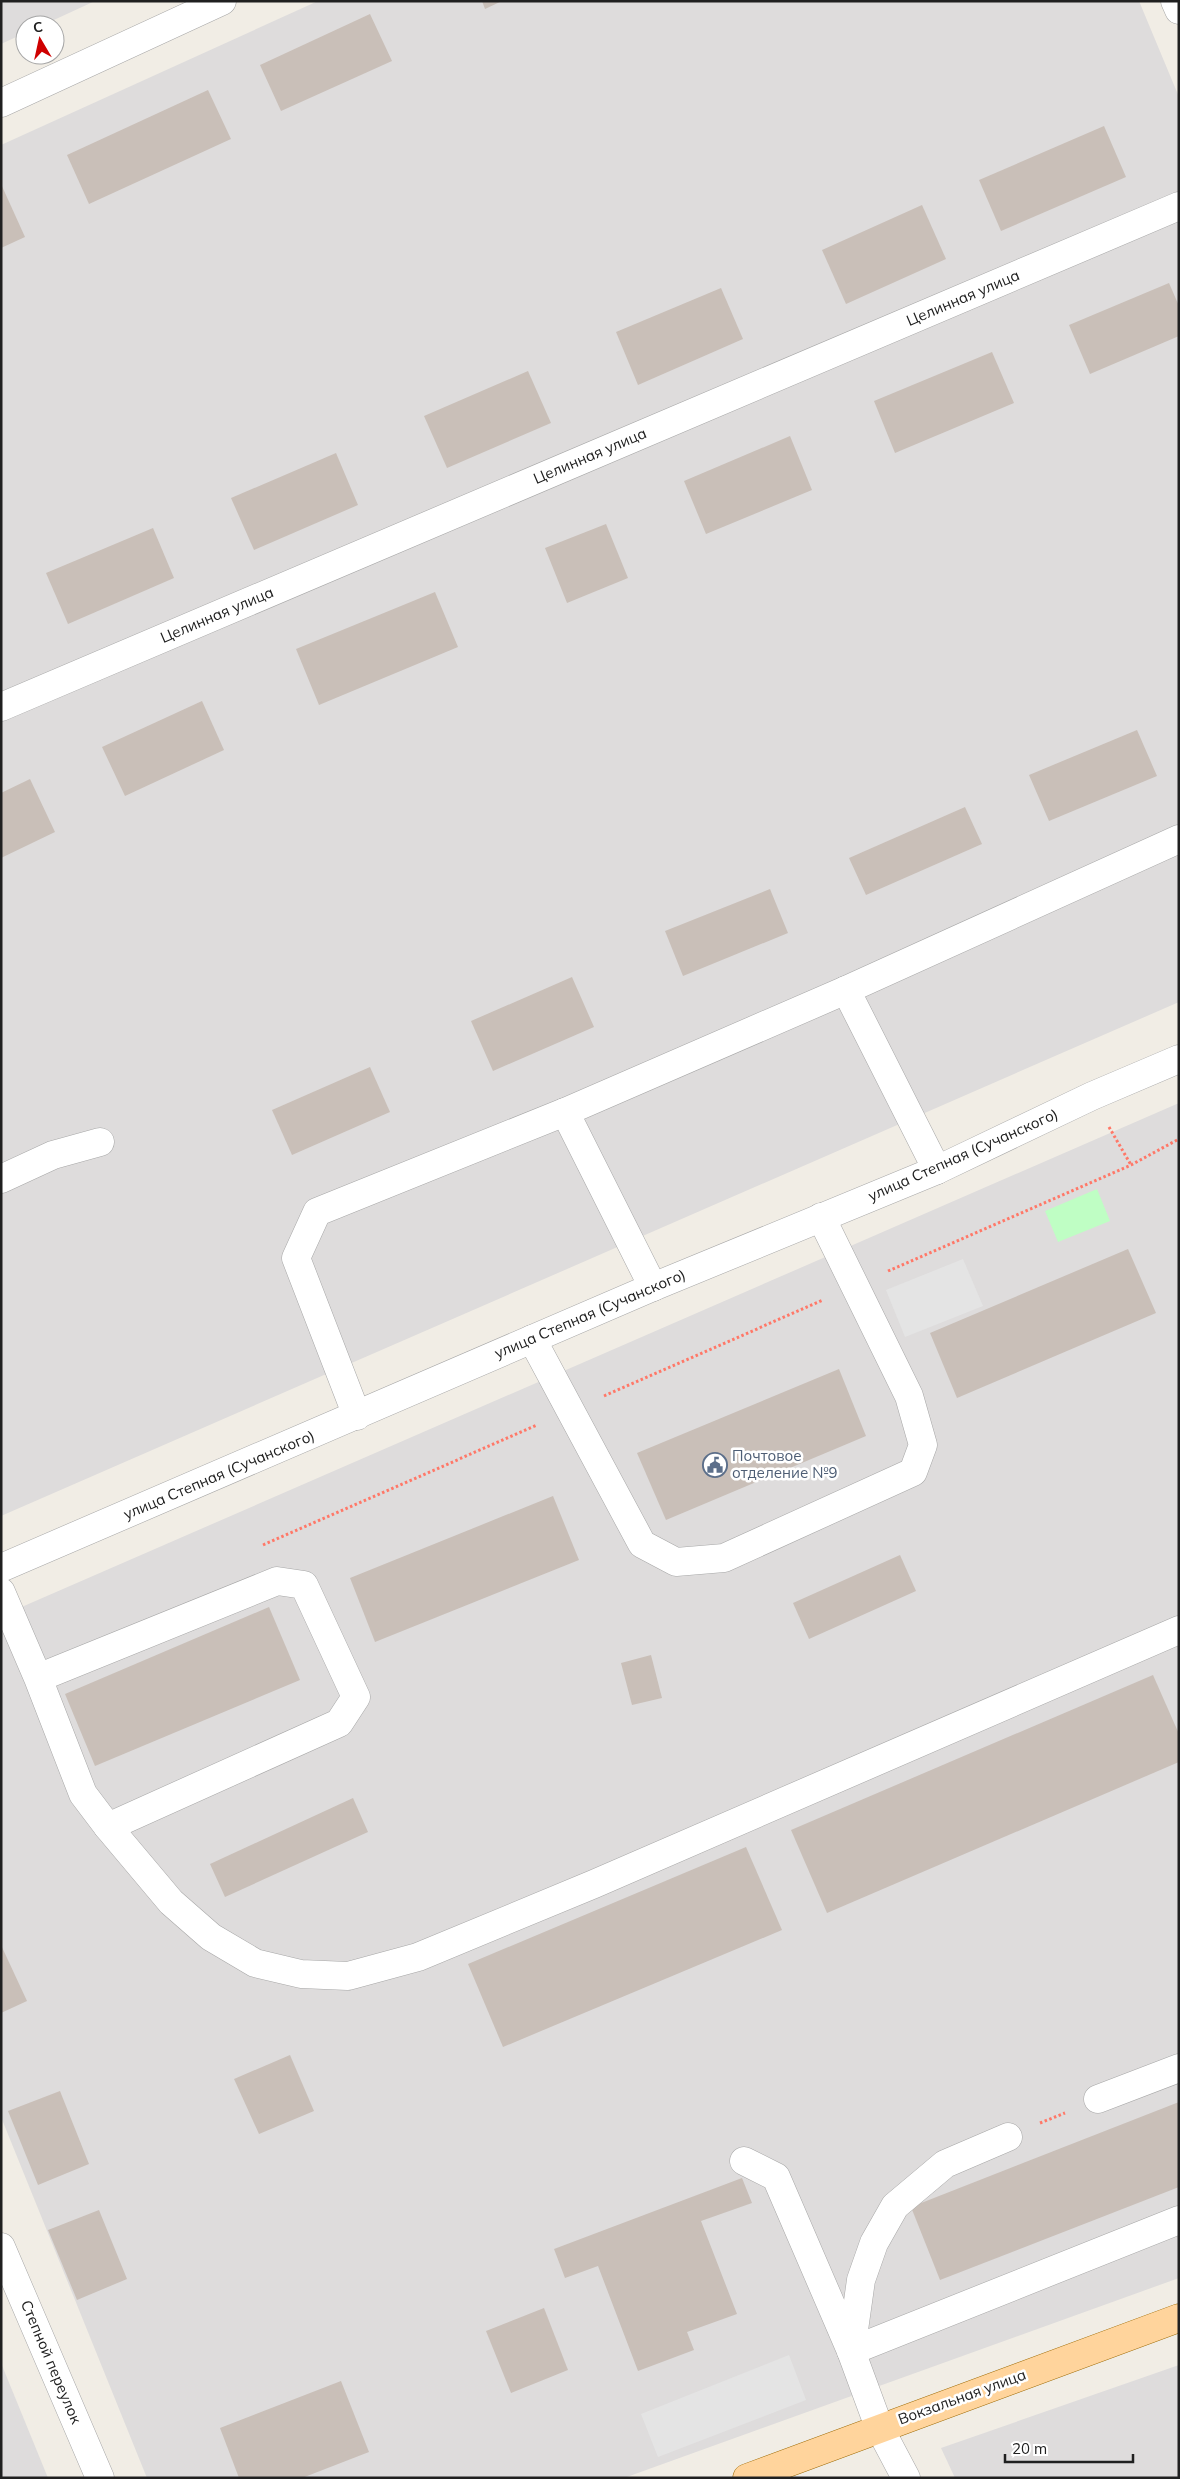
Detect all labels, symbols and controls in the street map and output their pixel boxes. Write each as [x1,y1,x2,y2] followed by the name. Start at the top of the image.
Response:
[15,15,65,65] north arrow
[32,18,44,37] text: С
[903,265,1022,330] street label: Целинная улица
[530,423,649,488] street label: Целинная улица
[157,582,276,647] street label: Целинная улица
[865,1104,1061,1205] street label: улица Степная (Сучанского)
[491,1265,688,1363] street label: улица Степная (Сучанского)
[120,1426,317,1524] street label: улица Степная (Сучанского)
[732,1446,837,1482] place label: Почтовое отделение №9
[702,1452,728,1478] public building icon: Почтовое отделение №9
[17,2297,86,2427] street label: Степной переулок
[895,2365,1028,2429] street label: Вокзальная улица
[1005,2432,1132,2464] scale bar
[1012,2439,1047,2458] text: 20 m

